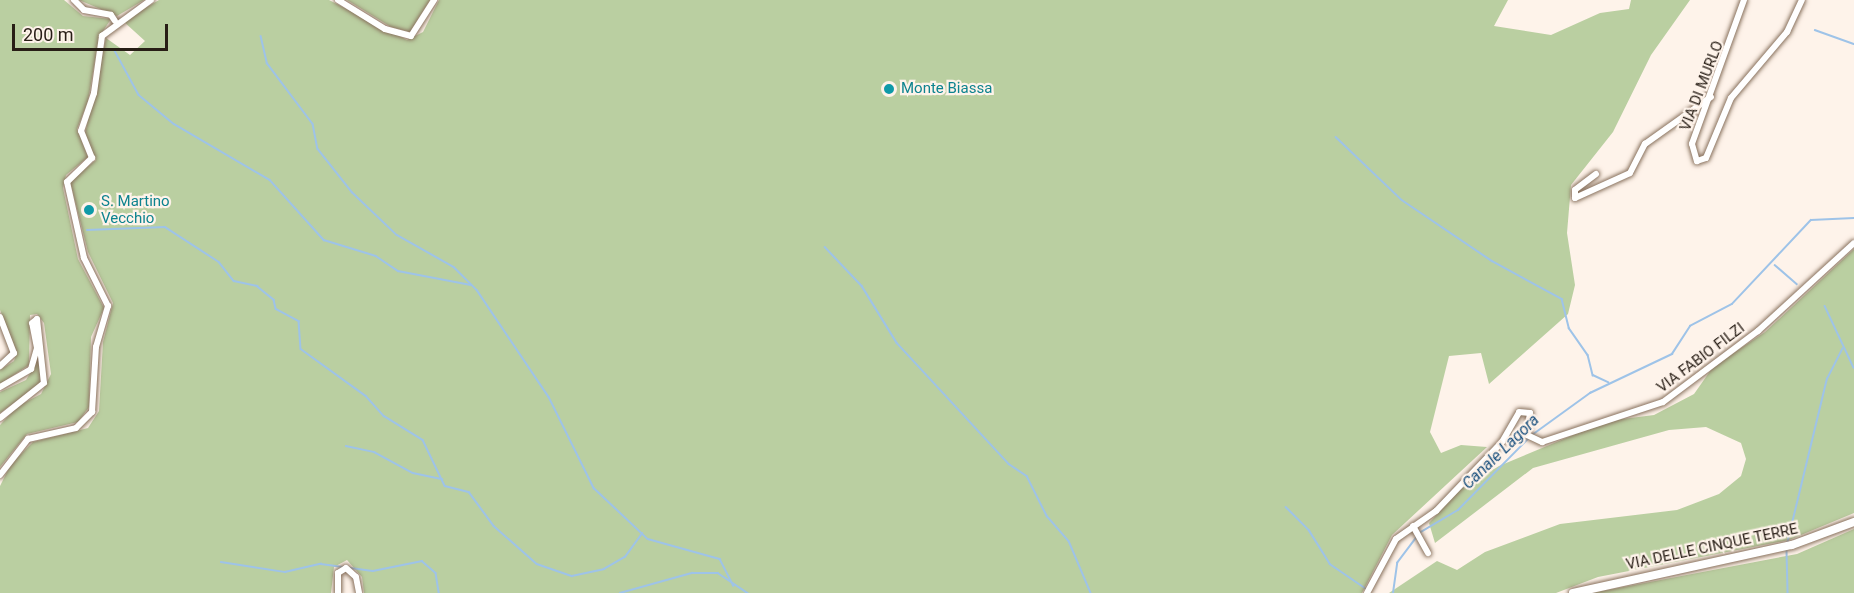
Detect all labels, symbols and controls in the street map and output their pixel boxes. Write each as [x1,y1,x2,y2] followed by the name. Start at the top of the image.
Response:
[15,12,171,50] scale bar
[23,24,74,45] text: 200 m
[1677,38,1727,134] street label: VIA DI MURLO
[901,80,992,98] place label: Monte Biassa
[882,82,896,96] marker: Monte Biassa
[101,192,170,227] place label: S. Martino Vecchio
[82,203,96,217] marker: S. Martino Vecchio
[1654,319,1748,397] street label: VIA FABIO FILZI
[1459,411,1543,493] water label: Canale Lagora
[1624,520,1800,574] street label: VIA DELLE CINQUE TERRE

